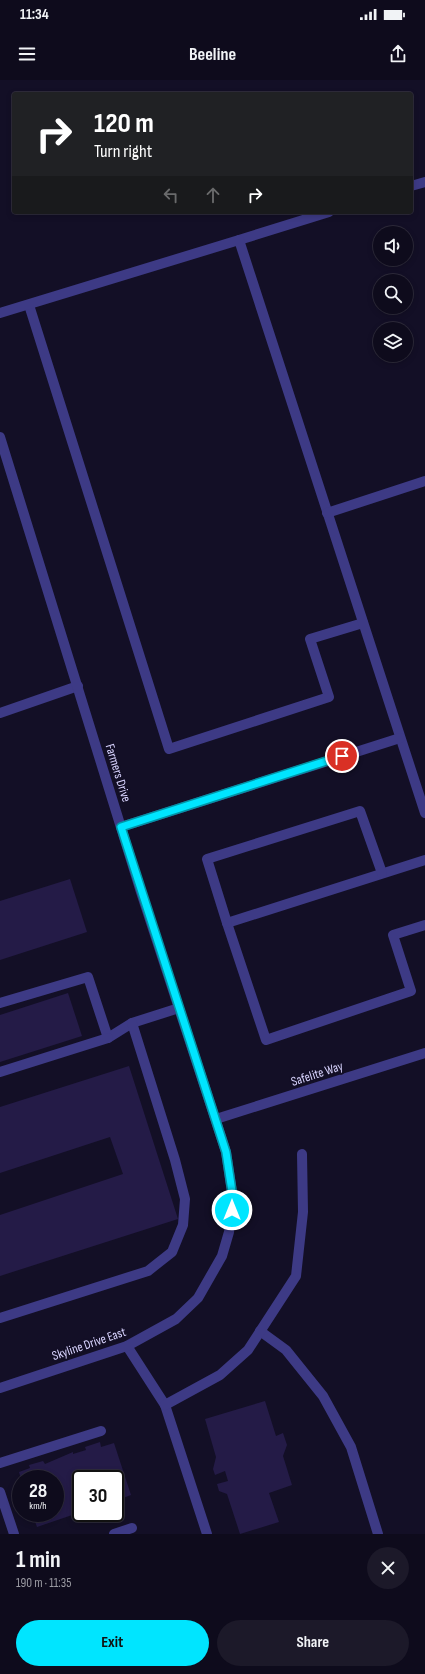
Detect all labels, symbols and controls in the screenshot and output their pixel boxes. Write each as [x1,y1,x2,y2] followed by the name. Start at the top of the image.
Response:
[20,5,49,24] text: 11:34
[16,43,38,65] icon: menu
[387,43,409,65] icon: share
[189,44,236,65] text: Beeline
[94,107,154,140] text: 120 m
[28,108,80,160] icon: right
[94,141,152,162] text: Turn right
[160,184,182,206] icon: left
[202,184,224,206] icon: ahead
[244,184,266,206] icon: right
[373,226,413,362] map controls
[373,226,413,266] button: sound
[373,274,413,314] button: search
[373,322,413,362] button: layers
[325,739,359,773] pin
[102,742,134,804] street label: Farmers Drive
[331,745,353,767] icon: arrive
[289,1058,345,1090] street label: Safelite Way
[211,1189,253,1231] position arrow
[50,1324,128,1364] street label: Skyline Drive East
[72,1470,124,1522] speed limit sign: 30
[29,1479,47,1503] text: 28
[29,1500,47,1512] text: km/h
[16,1545,61,1574] text: 1 min
[367,1547,409,1589] button: close
[16,1575,71,1591] text: 190 m · 11:35
[16,1620,209,1666] button: Exit
[217,1620,409,1666] button: Share

